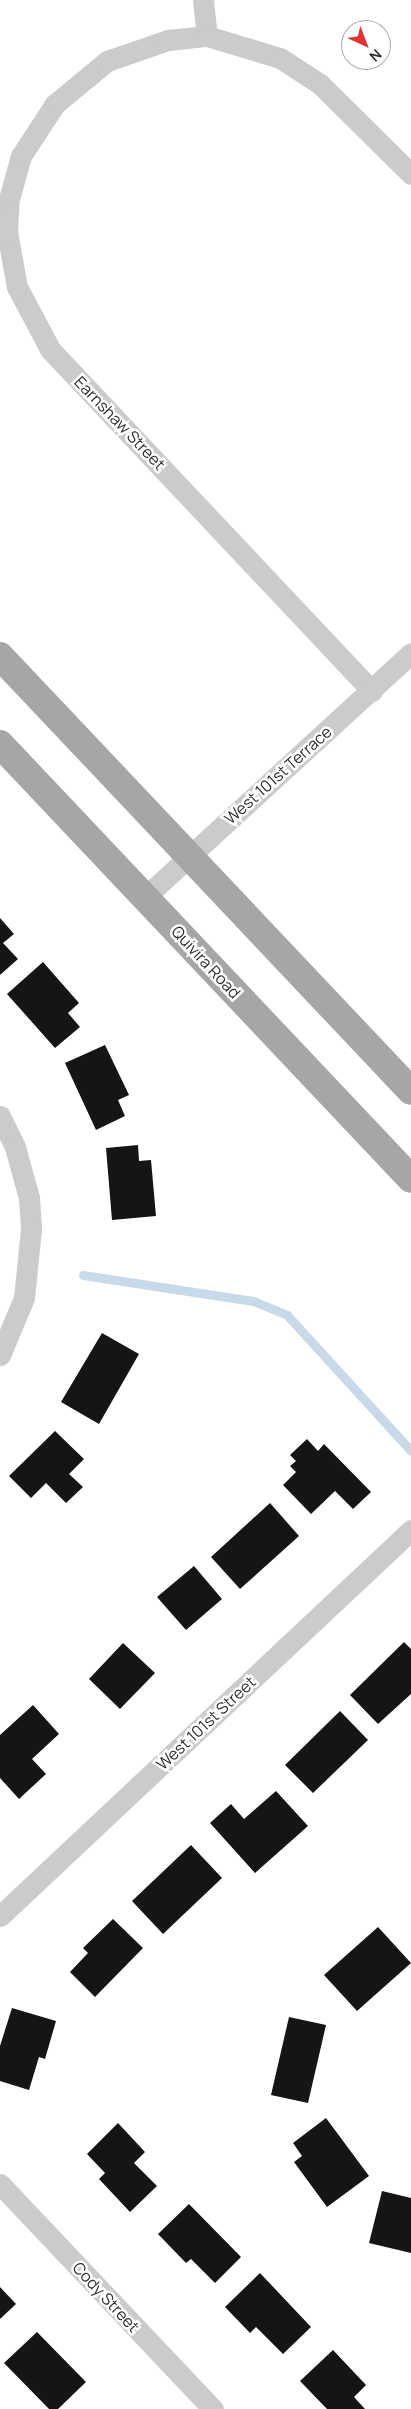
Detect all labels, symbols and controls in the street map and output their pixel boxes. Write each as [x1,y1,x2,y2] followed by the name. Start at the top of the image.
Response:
[341,20,391,70] north arrow
[366,45,386,66] text: N
[71,372,169,474] street label: Earnshaw Street
[221,722,335,828] street label: West 101st Terrace
[168,922,244,1002] street label: Quivira Road
[152,1672,260,1774] street label: West 101st Street
[69,2258,143,2336] street label: Cody Street

